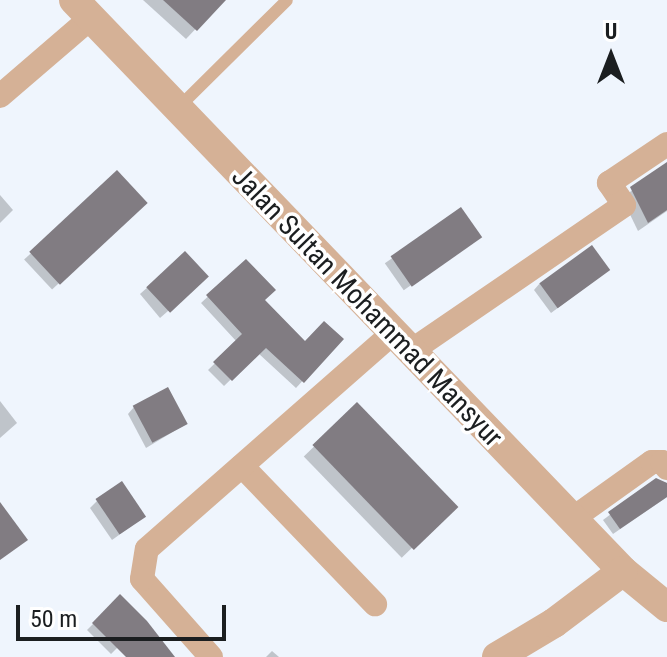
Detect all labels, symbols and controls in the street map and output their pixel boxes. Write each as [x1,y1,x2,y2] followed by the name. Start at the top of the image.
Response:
[571,16,651,96] north arrow
[605,19,617,44] text: U
[224,160,510,454] street label: Jalan Sultan Mohammad Mansyur
[20,589,230,639] scale bar
[30,605,77,633] text: 50 m

